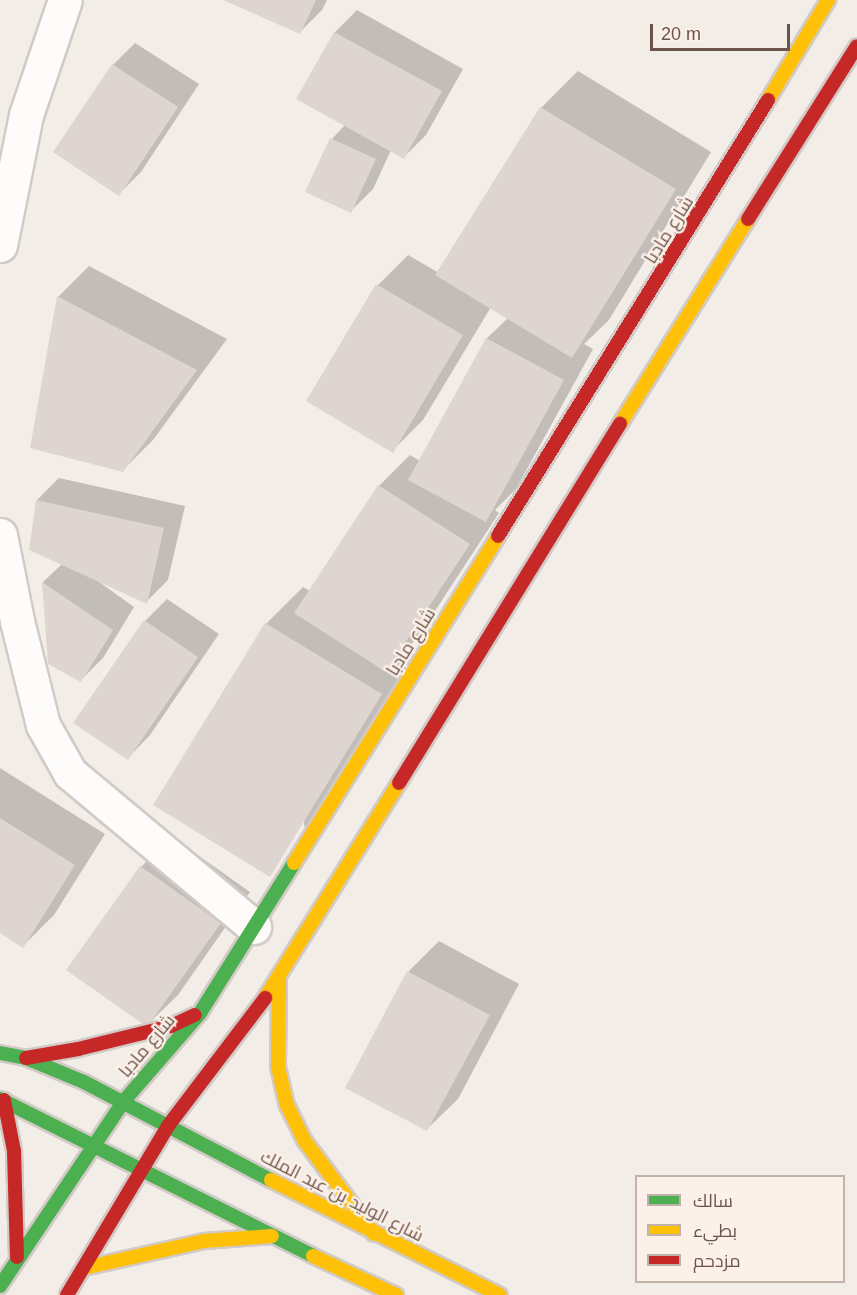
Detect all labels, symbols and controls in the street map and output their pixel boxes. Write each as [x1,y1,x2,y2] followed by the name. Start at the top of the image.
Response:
[653,12,792,50] scale bar
[661,24,701,44] text: 20 m
[640,192,698,268] street label: شارع مادبا
[382,604,440,680] street label: شارع مادبا
[114,1010,180,1082] street label: شارع مادبا
[257,1146,427,1246] street label: شارع الوليد بن عبد الملك
[635,1175,845,1283] legend
[693,1191,733,1211] text: سالك
[693,1221,737,1241] text: بطيء
[693,1251,741,1271] text: مزدحم

